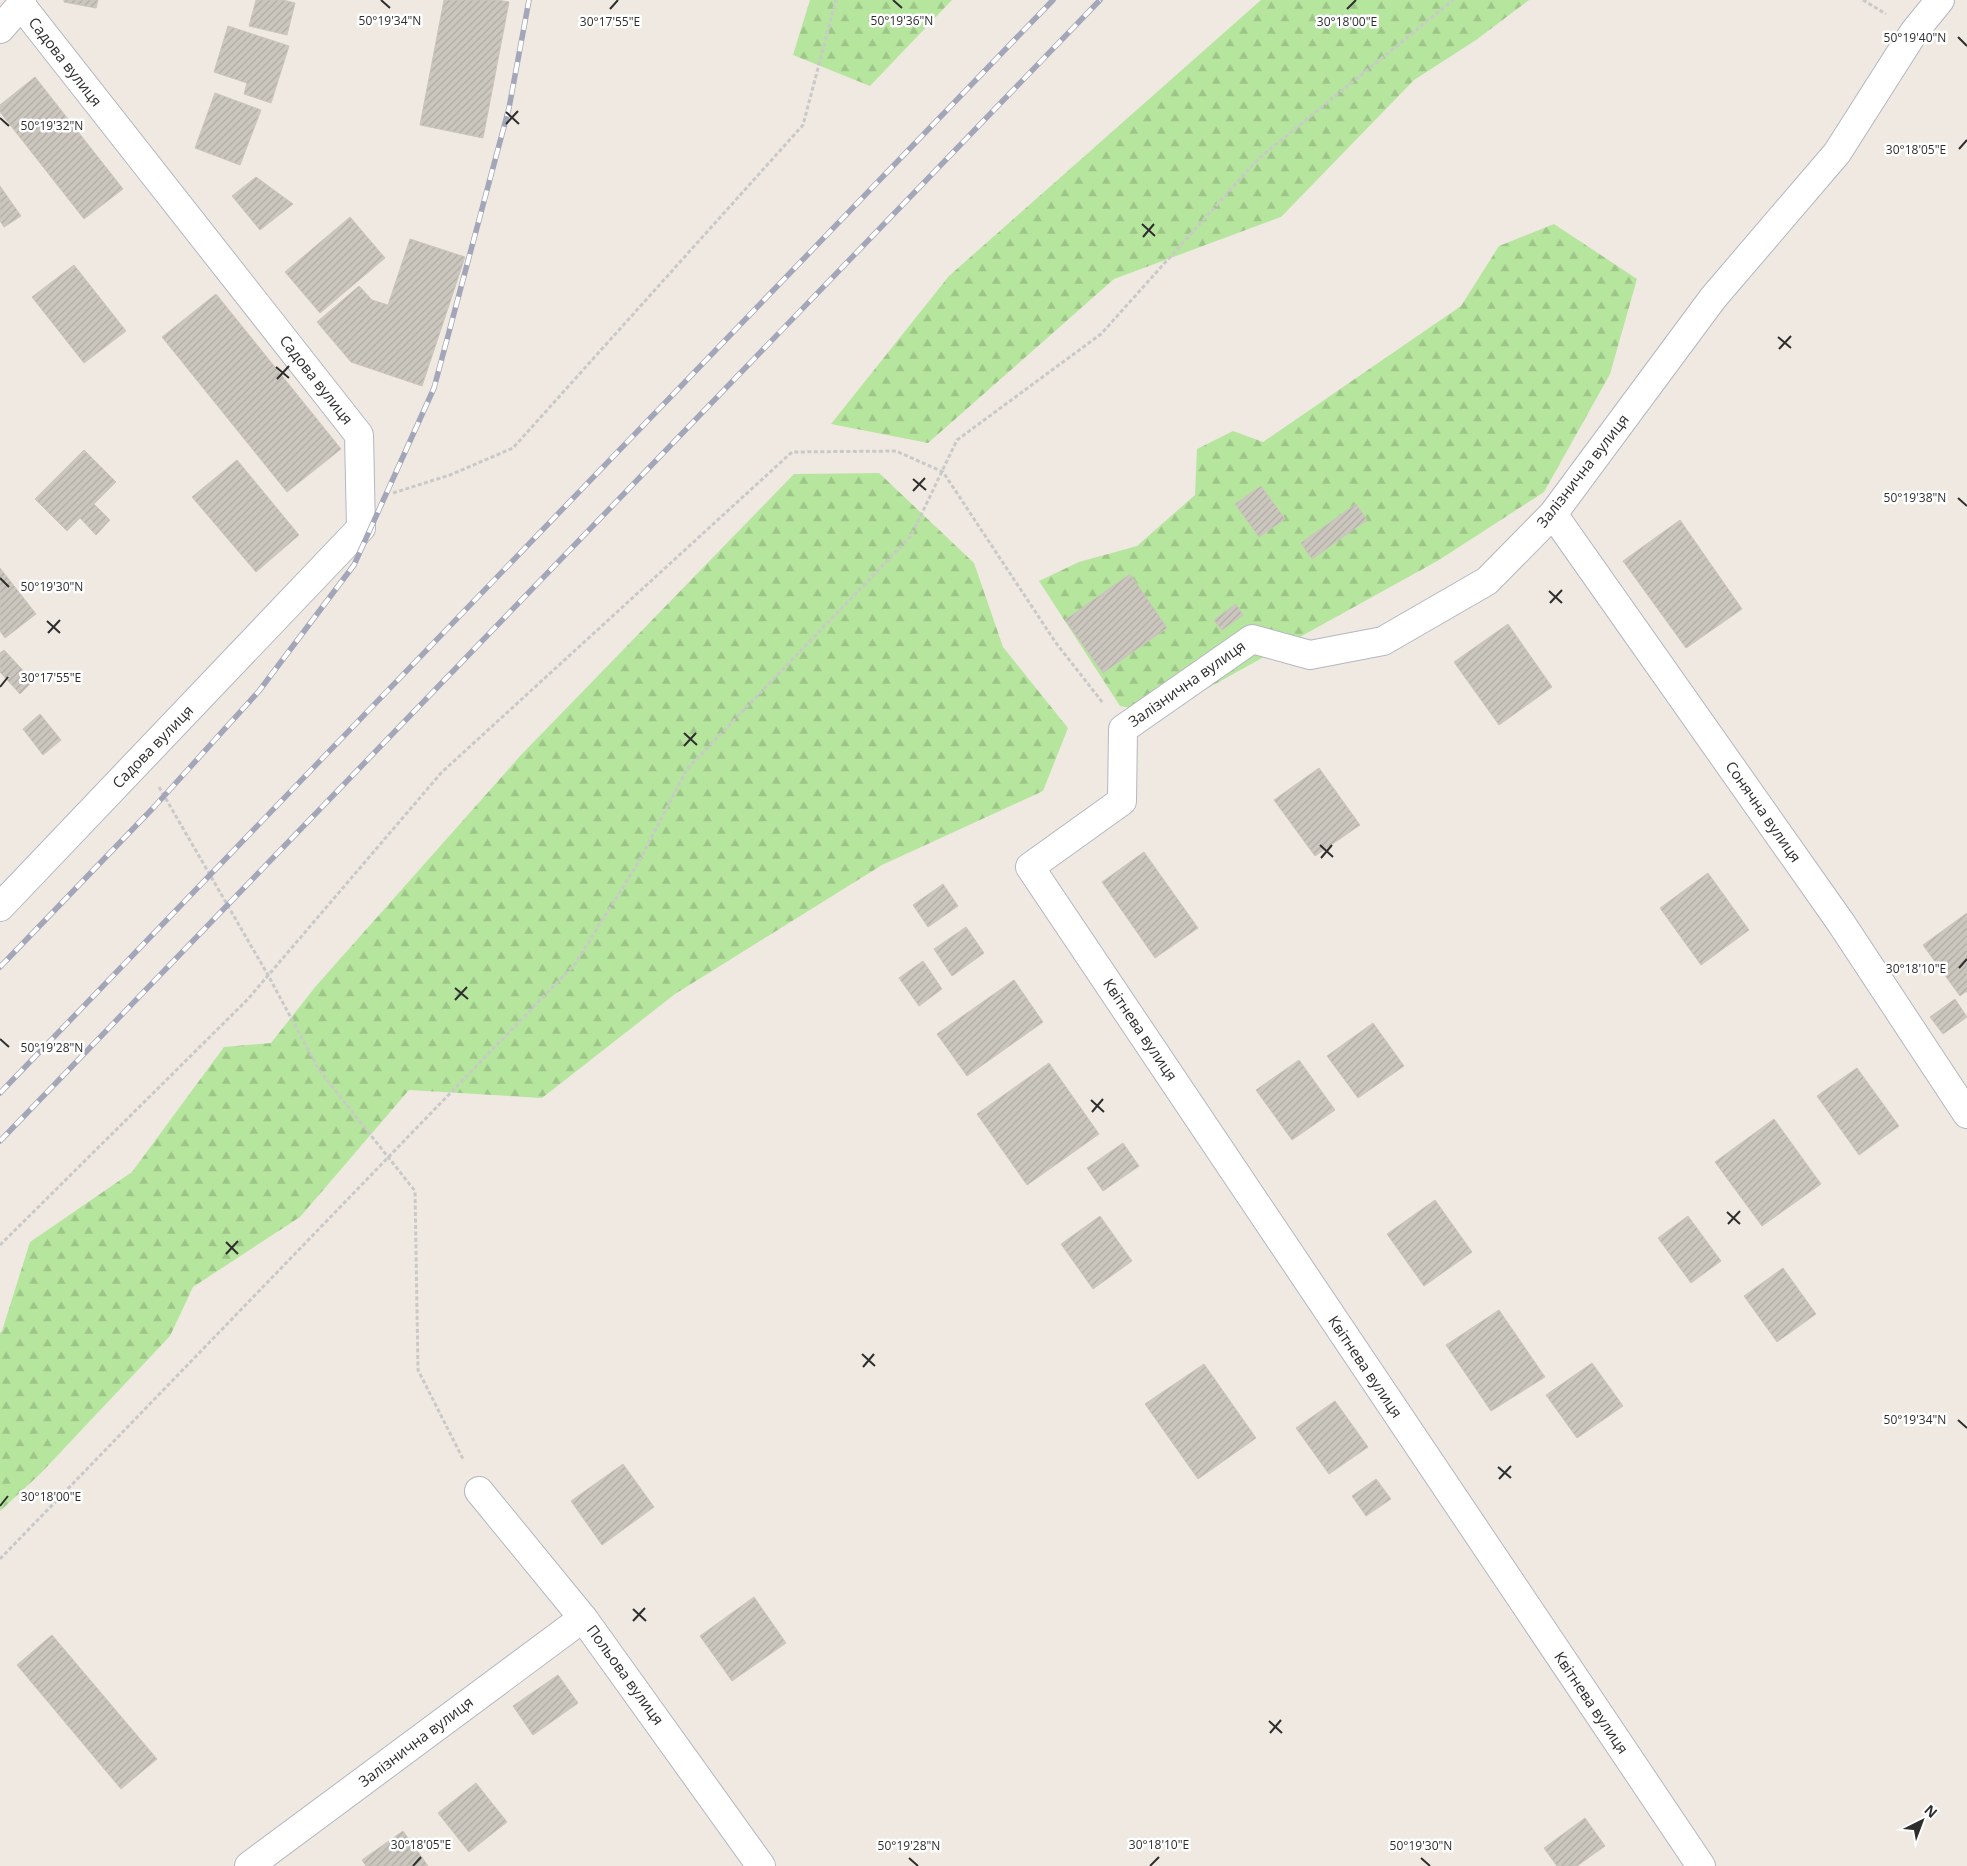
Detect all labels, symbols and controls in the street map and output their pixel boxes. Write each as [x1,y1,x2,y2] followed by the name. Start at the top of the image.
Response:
[359,12,421,29] text: 50°19'34"N
[871,12,933,29] text: 50°19'36"N
[25,13,107,110] street label: Садова вулиця
[580,13,640,30] text: 30°17'55"E
[1317,13,1377,30] text: 30°18'00"E
[1884,29,1946,46] text: 50°19'40"N
[21,117,83,134] text: 50°19'32"N
[1886,141,1946,158] text: 30°18'05"E
[276,331,358,428] street label: Садова вулиця
[1532,410,1633,531] street label: Залізнична вулиця
[1884,489,1946,506] text: 50°19'38"N
[21,578,83,595] text: 50°19'30"N
[1124,635,1249,731] street label: Залізнична вулиця
[21,669,81,686] text: 30°17'55"E
[107,700,197,792] street label: Садова вулиця
[1721,757,1806,866] street label: Сонячна вулиця
[1886,960,1946,977] text: 30°18'10"E
[1099,974,1182,1084] street label: Квітнева вулиця
[21,1039,83,1056] text: 50°19'28"N
[1324,1311,1407,1421] street label: Квітнева вулиця
[1884,1411,1946,1428] text: 50°19'34"N
[21,1488,81,1505] text: 30°18'00"E
[583,1620,669,1729] street label: Польова вулиця
[1550,1647,1633,1757] street label: Квітнева вулиця
[354,1692,477,1791] street label: Залізнична вулиця
[1897,1796,1947,1846] north arrow
[1920,1800,1942,1822] text: N
[391,1836,451,1853] text: 30°18'05"E
[1129,1836,1189,1853] text: 30°18'10"E
[878,1837,940,1854] text: 50°19'28"N
[1390,1837,1452,1854] text: 50°19'30"N

